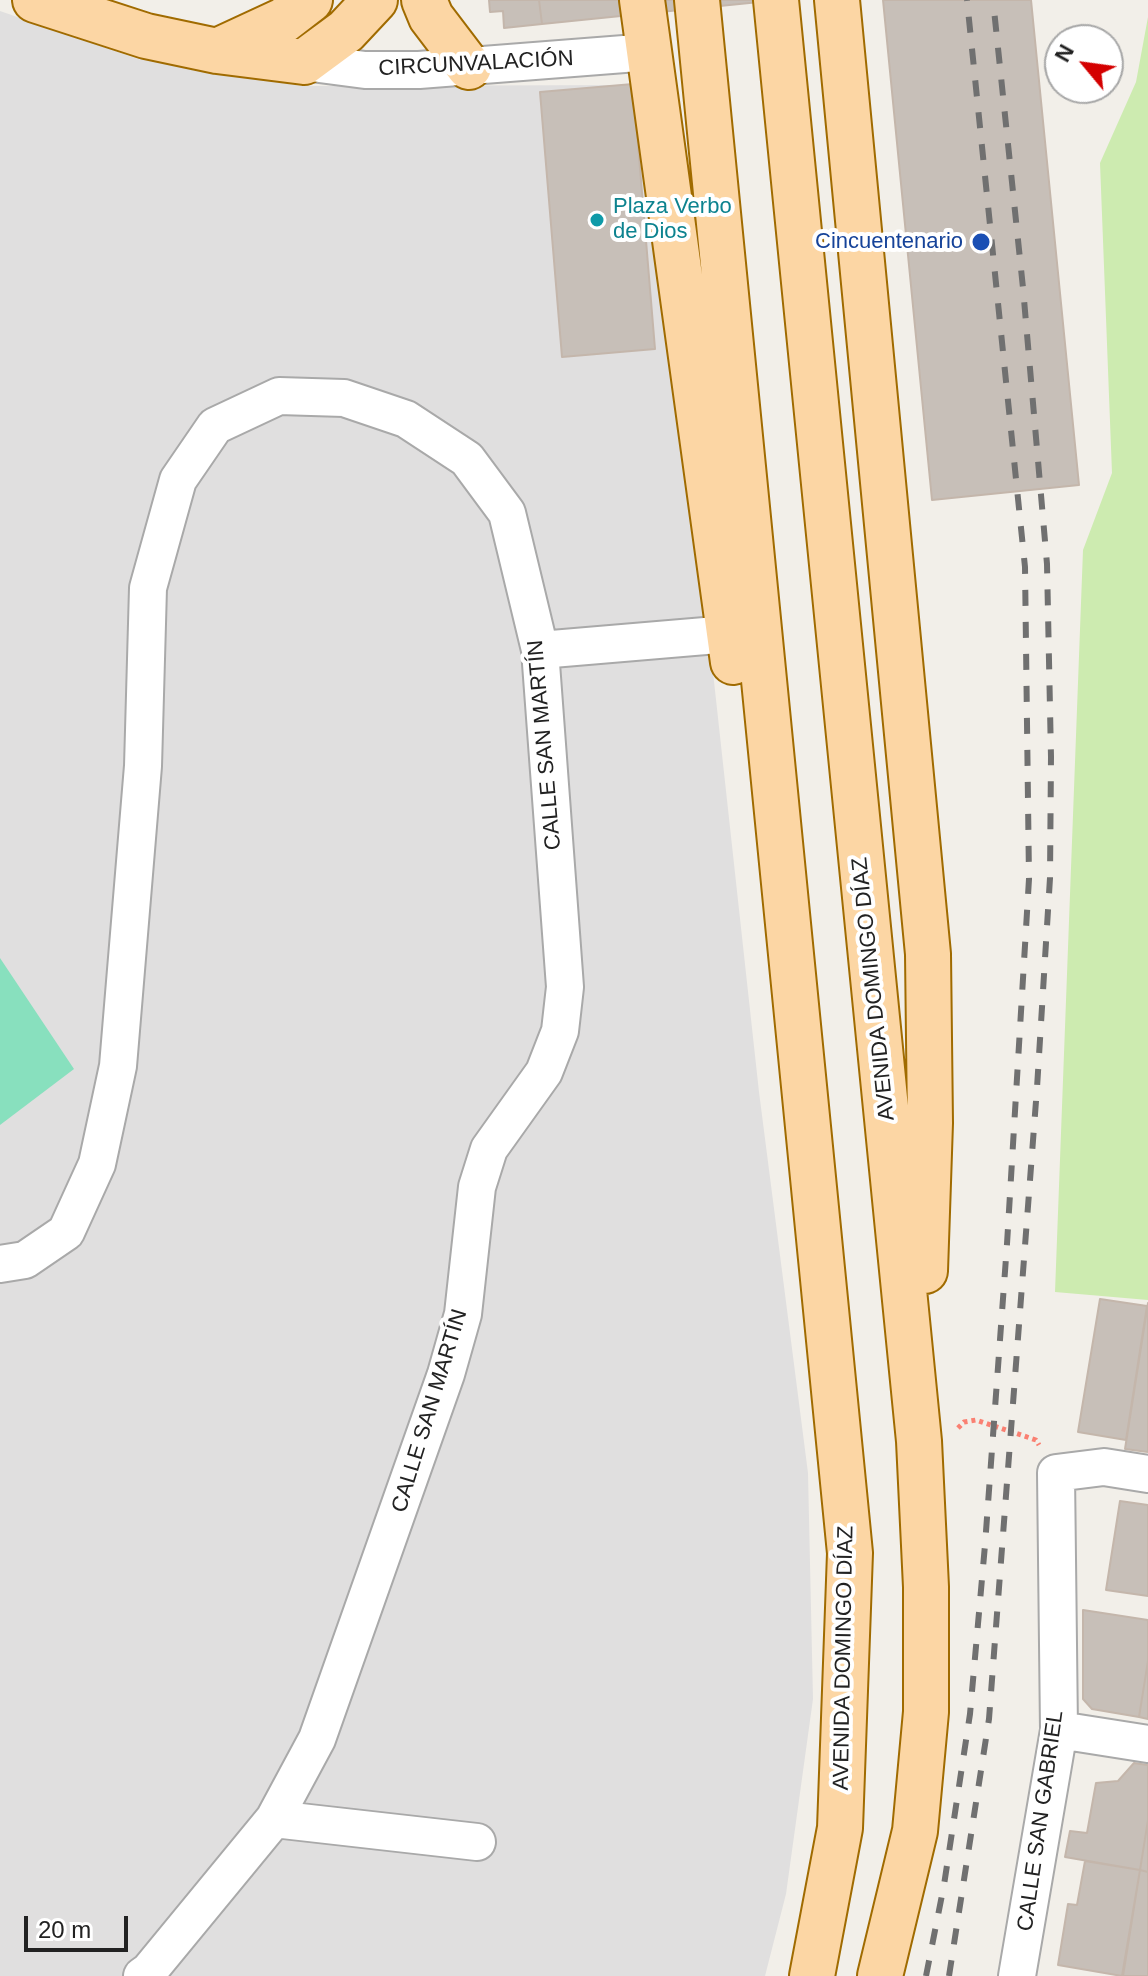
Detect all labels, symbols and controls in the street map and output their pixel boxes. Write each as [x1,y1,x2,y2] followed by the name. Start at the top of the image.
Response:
[1044,24,1124,104] north arrow
[1050,40,1079,66] text: N
[378,46,574,82] street label: CIRCUNVALACIÓN
[613,194,732,246] place label: Plaza Verbo de Dios
[588,211,606,229] marker: Plaza Verbo de Dios
[815,229,963,255] place label: Cincuentenario
[970,231,992,253] marker: Cincuentenario
[523,639,567,851] street label: CALLE SAN MARTÍN
[847,856,901,1122] street label: AVENIDA DOMINGO DÍAZ
[387,1306,473,1516] street label: CALLE SAN MARTÍN
[828,1525,860,1791] street label: AVENIDA DOMINGO DÍAZ
[1012,1709,1070,1933] street label: CALLE SAN GABRIEL
[28,1900,132,1950] scale bar
[38,1916,91,1943] text: 20 m

